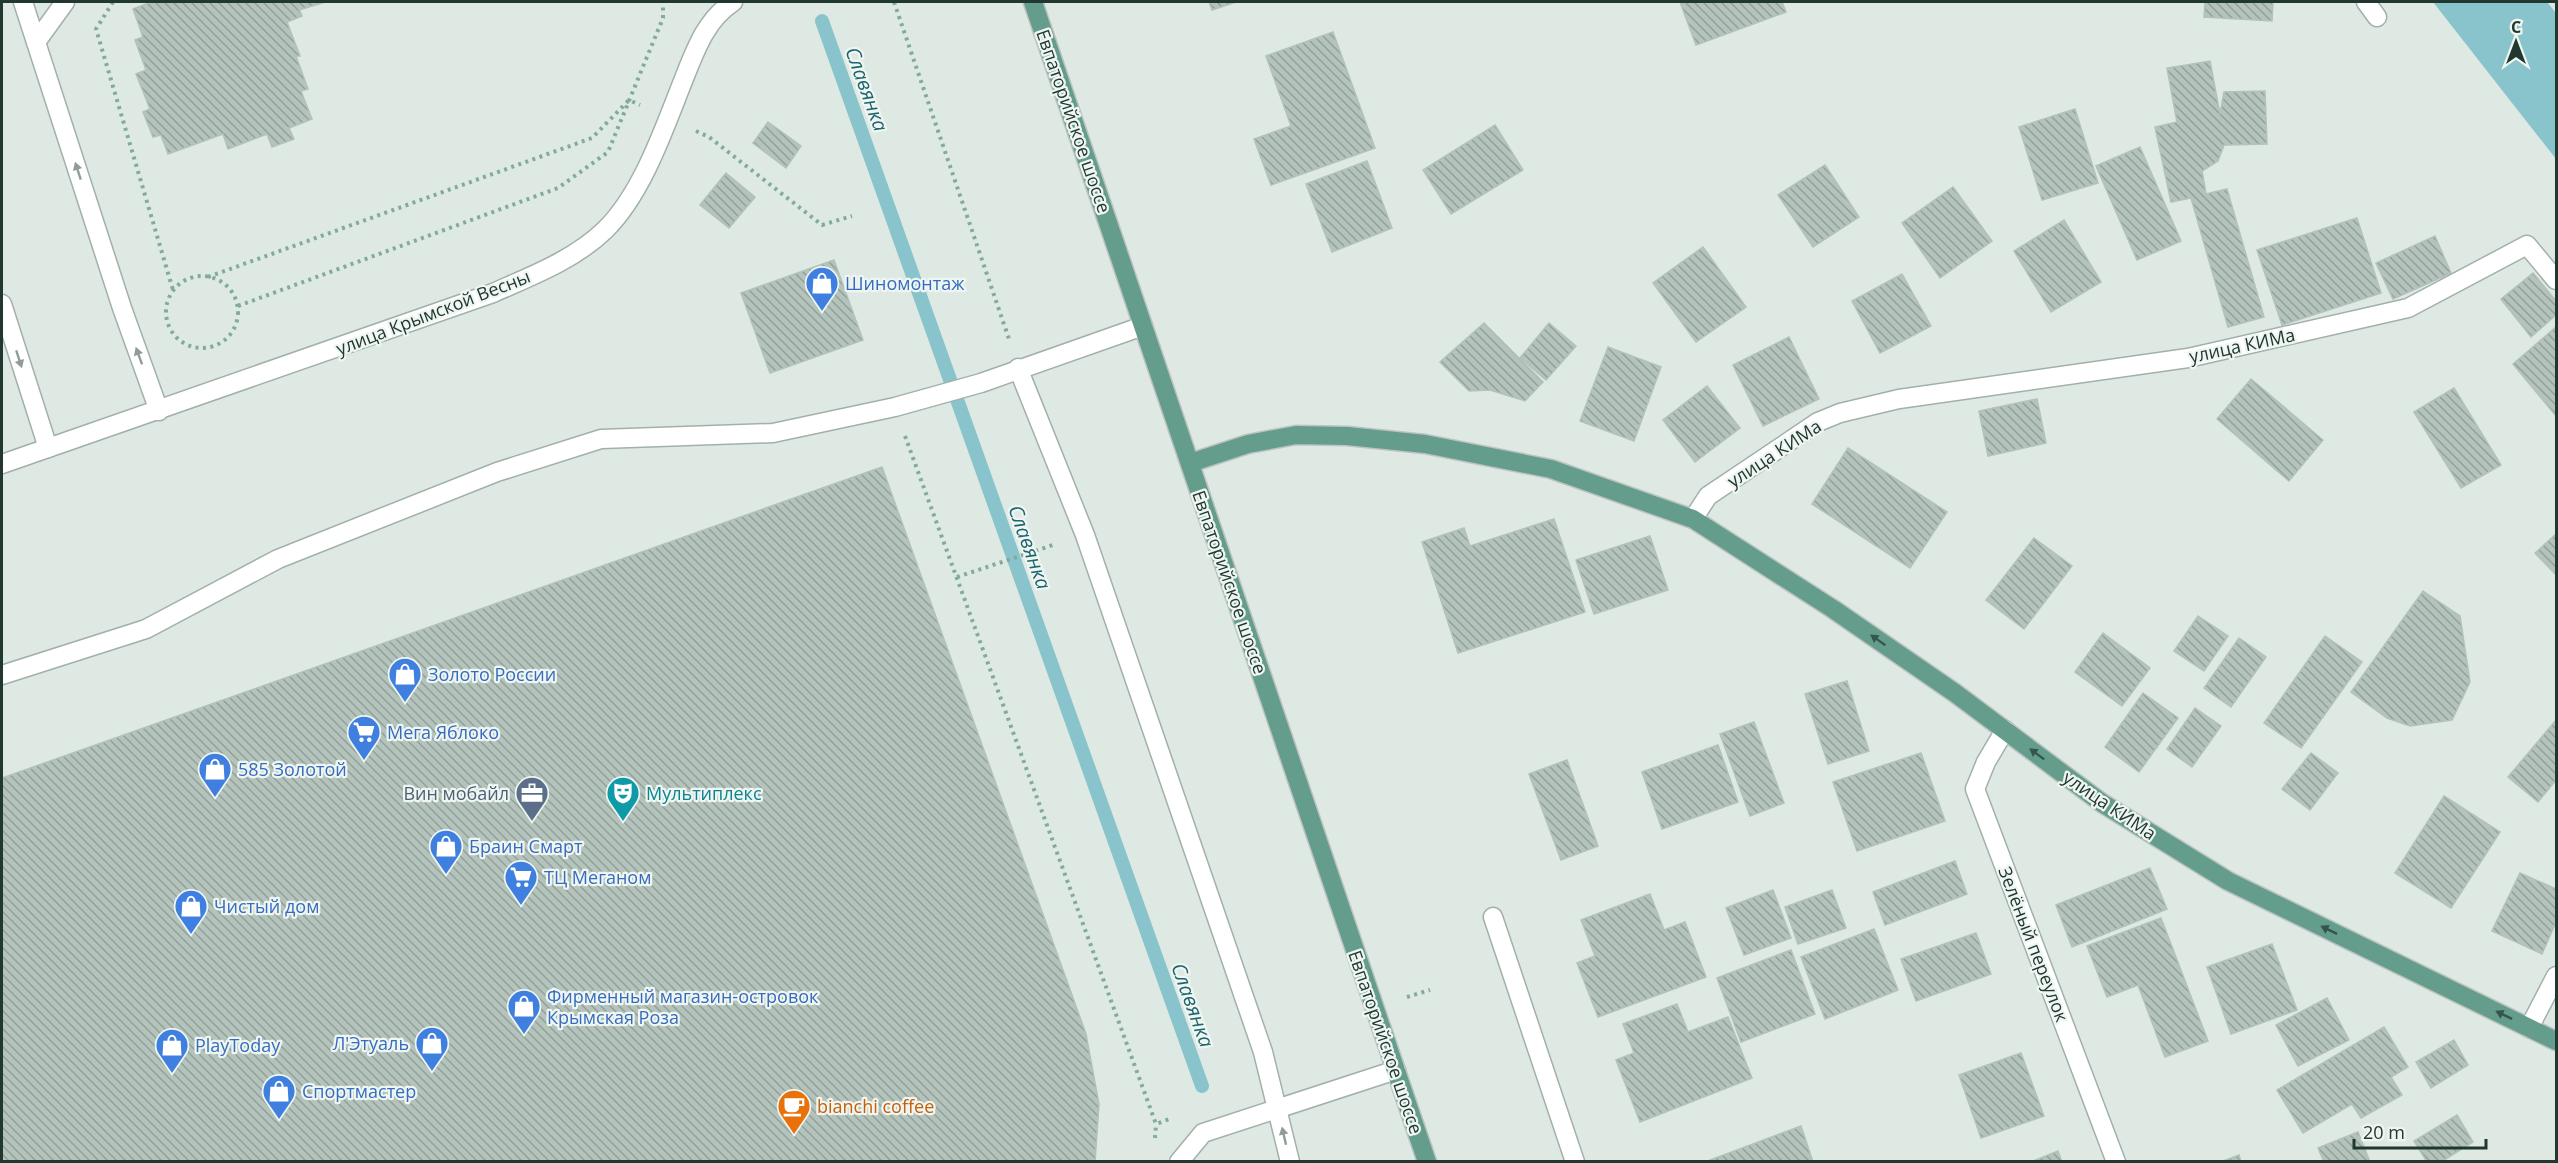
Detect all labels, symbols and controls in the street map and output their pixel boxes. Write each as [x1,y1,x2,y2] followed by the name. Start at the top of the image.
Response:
[2486,12,2546,72] north arrow
[2511,16,2521,38] text: С
[1031,26,1117,216] street label: Евпаторийское шоссе
[839,43,895,135] water label: Славянка
[72,162,82,180] one-way arrow
[332,264,534,360] street label: улица Крымской Весны
[804,265,840,312] shop icon: Шиномонтаж
[845,271,965,295] place label: Шиномонтаж
[2187,322,2297,368] street label: улица КИМа
[134,347,144,365] one-way arrow
[15,350,25,368] one-way arrow
[1722,414,1826,492] street label: улица КИМа
[1187,487,1273,677] street label: Евпаторийское шоссе
[1002,501,1058,593] water label: Славянка
[1871,634,1887,646] one-way arrow
[387,656,423,703] shop icon: Золото России
[428,662,556,686] place label: Золото России
[346,714,382,761] supermarket icon: Мега Яблоко
[387,720,499,744] place label: Мега Яблоко
[2029,748,2044,760] one-way arrow
[197,751,233,798] shop icon: 585 Золотой
[238,757,347,781] place label: 585 Золотой
[2059,765,2161,845] street label: улица КИМа
[514,775,550,822] office icon: Вин мобайл
[605,775,641,822] theatre icon: Мультиплекс
[403,781,509,805] place label: Вин мобайл
[646,781,762,805] place label: Мультиплекс
[428,828,464,875] shop icon: Браин Смарт
[469,834,583,858] place label: Браин Смарт
[503,859,539,906] supermarket icon: ТЦ Меганом
[1993,863,2075,1026] street label: Зелёный переулок
[544,865,651,889] place label: ТЦ Меганом
[173,888,209,935] shop icon: Чистый дом
[214,894,319,918] place label: Чистый дом
[2320,926,2337,935] one-way arrow
[1343,947,1429,1137] street label: Евпаторийское шоссе
[1165,959,1221,1051] water label: Славянка
[547,984,819,1029] place label: Фирменный магазин-островок Крымская Роза
[506,988,542,1035] shop icon: Фирменный магазин-островок Крымская Роза
[2495,1011,2513,1021] one-way arrow
[414,1025,450,1072] shop icon: Л'Этуаль
[154,1027,190,1074] shop icon: PlayToday
[333,1031,409,1055] place label: Л'Этуаль
[195,1033,281,1057] place label: PlayToday
[261,1073,297,1120] shop icon: Спортмастер
[302,1079,416,1103] place label: Спортмастер
[776,1088,812,1135] cafe icon: bianchi coffee
[817,1094,934,1118] place label: bianchi coffee
[2354,1112,2486,1150] scale bar
[2363,1120,2405,1144] text: 20 m
[1279,1127,1289,1145] one-way arrow

